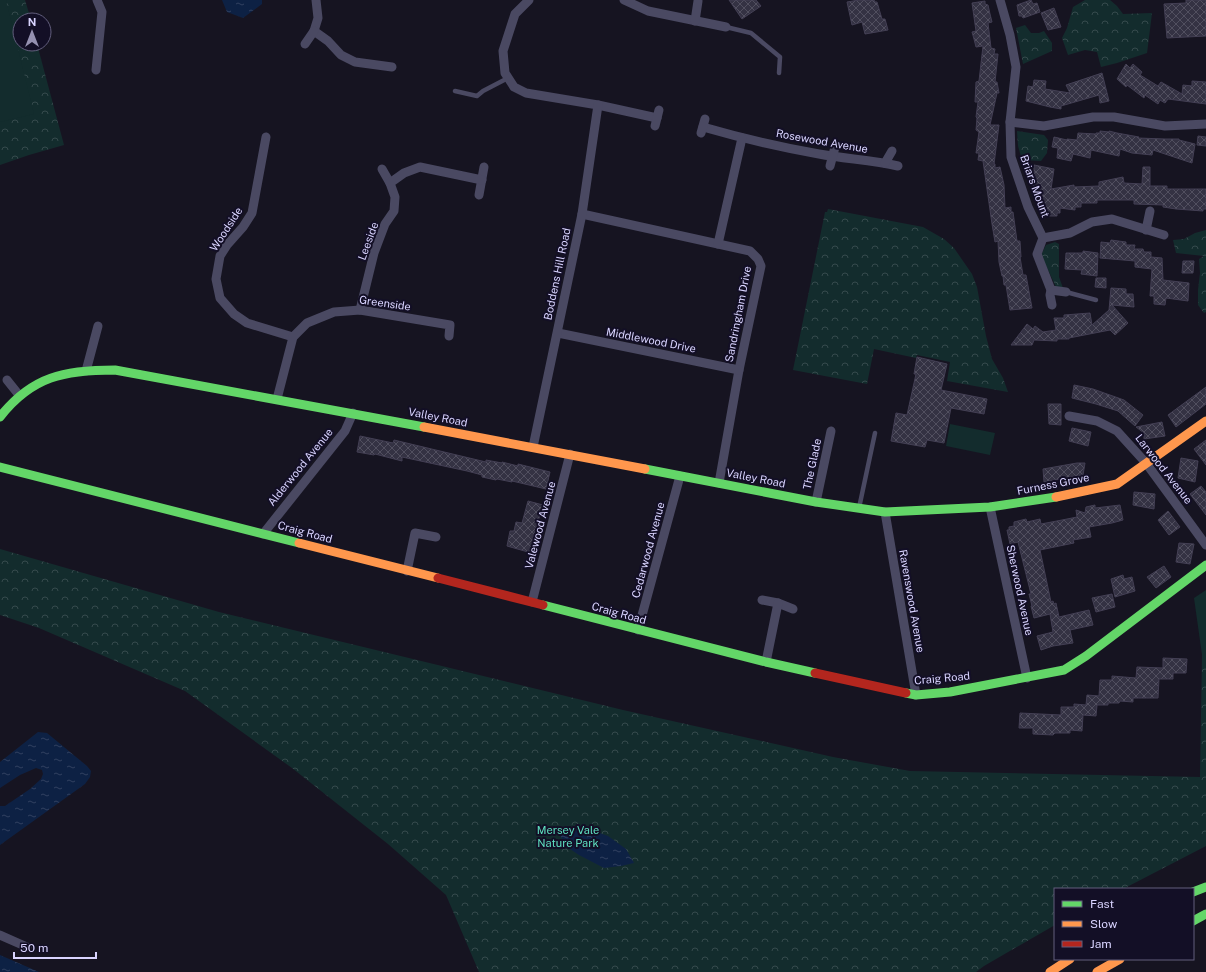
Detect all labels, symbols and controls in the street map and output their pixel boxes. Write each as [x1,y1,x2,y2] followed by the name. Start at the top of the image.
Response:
[12,12,52,52] north arrow
[28,16,36,28] text: N
[775,127,869,155] street label: Rosewood Avenue
[1018,153,1052,219] street label: Briars Mount
[207,205,245,253] street label: Woodside
[356,220,380,262] street label: Leeside
[541,227,573,321] street label: Boddens Hill Road
[723,265,753,363] street label: Sandringham Drive
[358,293,412,313] street label: Greenside
[605,325,697,355] street label: Middlewood Drive
[407,405,469,429] street label: Valley Road
[265,426,335,508] street label: Alderwood Avenue
[1133,432,1195,506] street label: Larwood Avenue
[801,437,823,491] street label: The Glade
[725,466,787,490] street label: Valley Road
[1016,471,1090,497] street label: Furness Grove
[523,480,557,570] street label: Valewood Avenue
[629,501,667,599] street label: Cedarwood Avenue
[276,519,334,545] street label: Craig Road
[1005,544,1035,636] street label: Sherwood Avenue
[897,548,927,654] street label: Ravenswood Avenue
[590,600,648,626] street label: Craig Road
[914,670,970,686] street label: Craig Road
[537,824,599,849] park label: Mersey Vale Nature Park
[1054,888,1194,960] legend
[1090,897,1115,911] text: Fast
[1090,917,1118,931] text: Slow
[14,934,96,960] scale bar
[1090,937,1112,951] text: Jam
[20,941,48,955] text: 50 m

